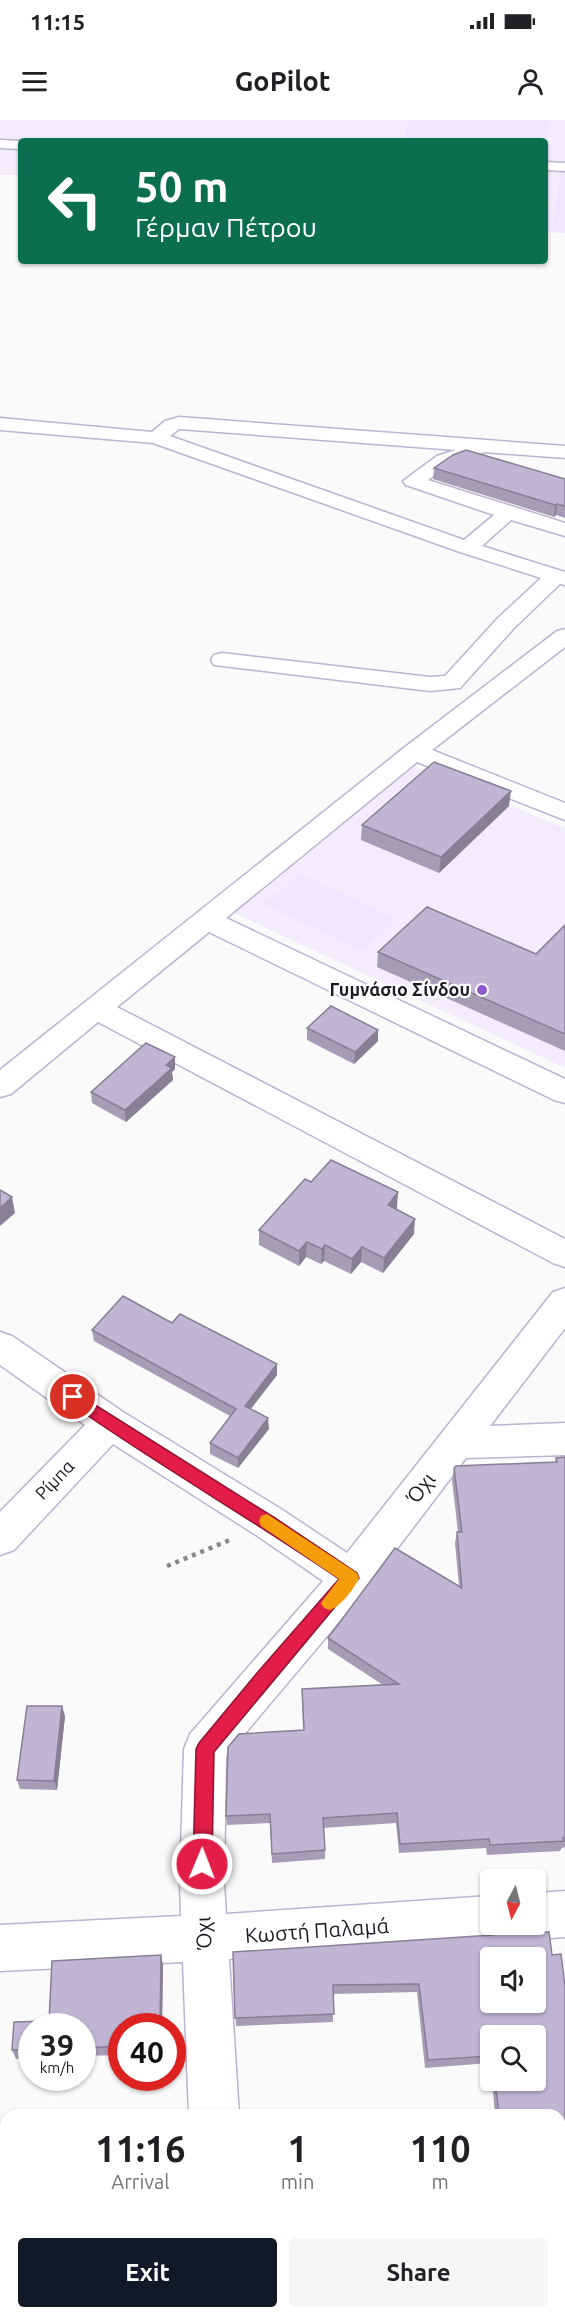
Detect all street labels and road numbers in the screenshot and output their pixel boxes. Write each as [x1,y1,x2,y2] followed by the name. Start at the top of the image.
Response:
[31,1455,78,1503] street label: Ρίμπα
[400,1467,440,1508] street label: Όχι
[244,1913,390,1947] street label: Κωστή Παλαμά
[190,1916,216,1951] street label: Όχι

